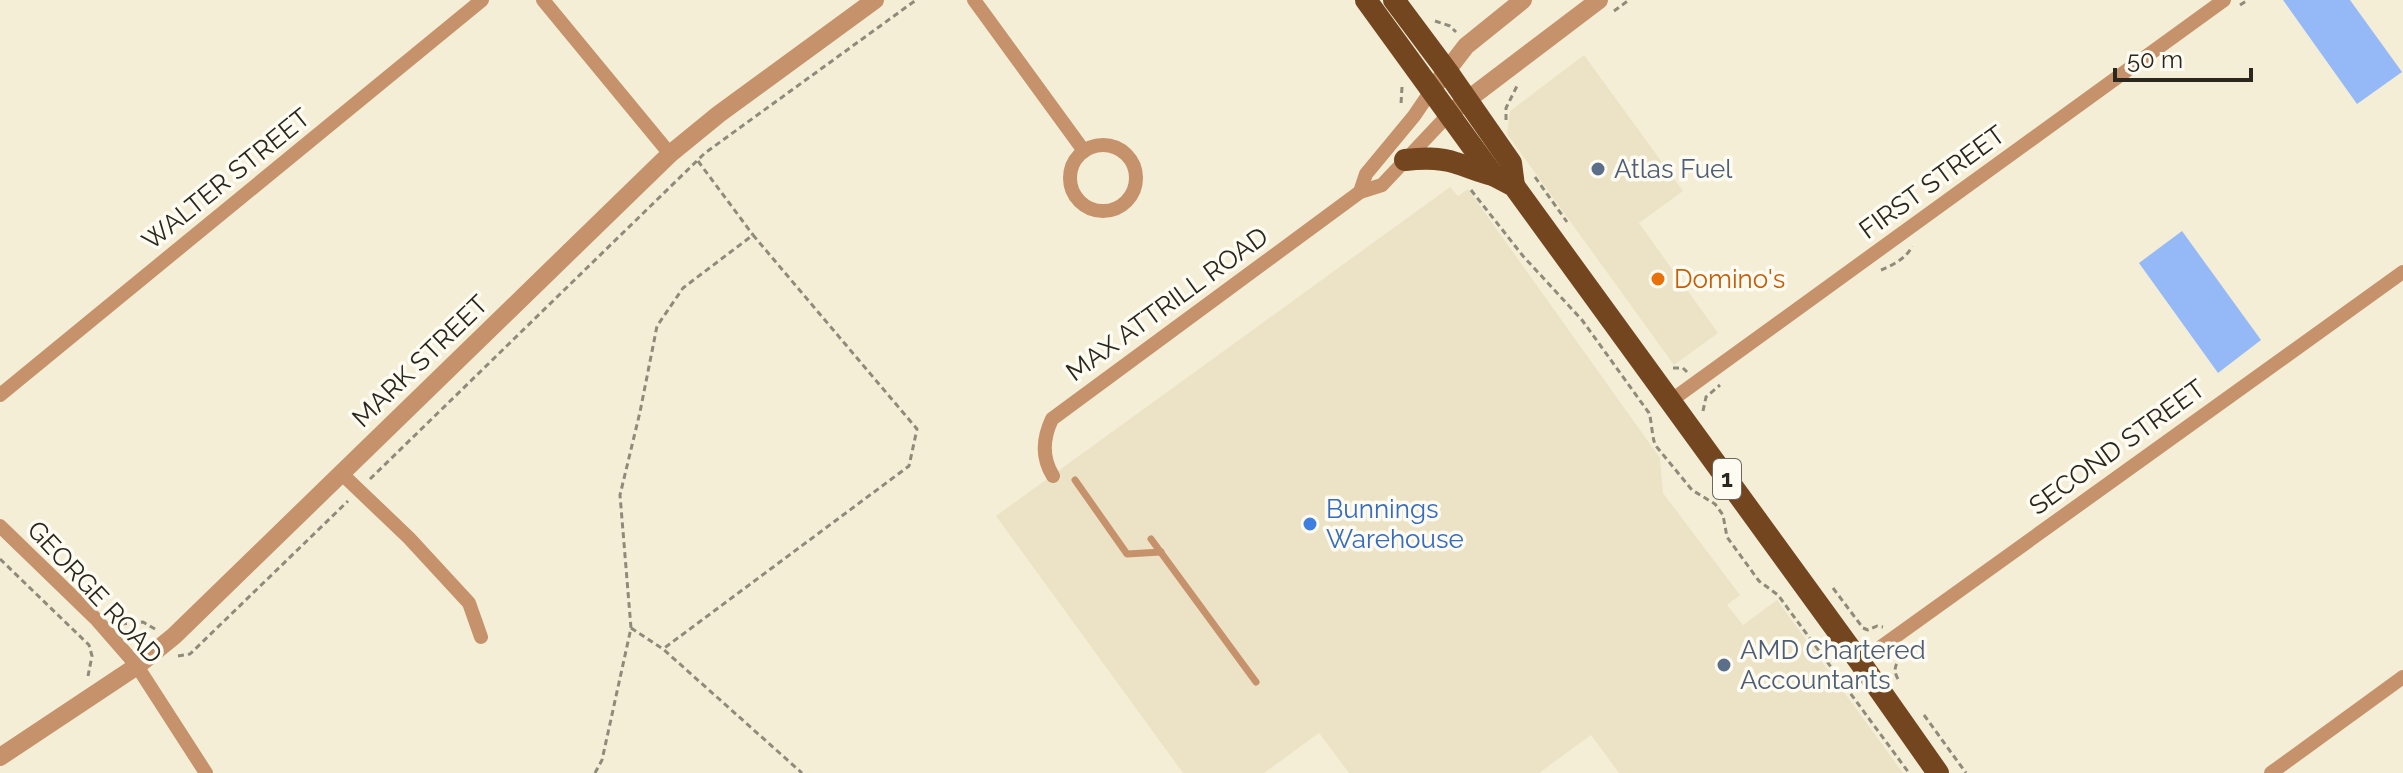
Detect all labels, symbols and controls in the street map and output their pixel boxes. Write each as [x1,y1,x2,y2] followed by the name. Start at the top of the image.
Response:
[2115,32,2251,82] scale bar
[2127,45,2183,74] text: 50 m
[136,102,316,256] street label: WALTER STREET
[1853,119,2011,245] street label: FIRST STREET
[1614,154,1733,184] place label: Atlas Fuel
[1589,160,1607,178] marker: Atlas Fuel
[1060,221,1274,387] street label: MAX ATTRILL ROAD
[1674,264,1785,294] place label: Domino's
[1649,270,1667,288] marker: Domino's
[346,289,494,433] street label: MARK STREET
[2023,373,2211,521] street label: SECOND STREET
[1713,459,1741,499] road number: 1
[1326,494,1464,554] place label: Bunnings Warehouse
[21,515,169,669] street label: GEORGE ROAD
[1301,515,1319,533] marker: Bunnings Warehouse
[1740,635,1926,695] place label: AMD Chartered Accountants
[1715,656,1733,674] marker: AMD Chartered Accountants

